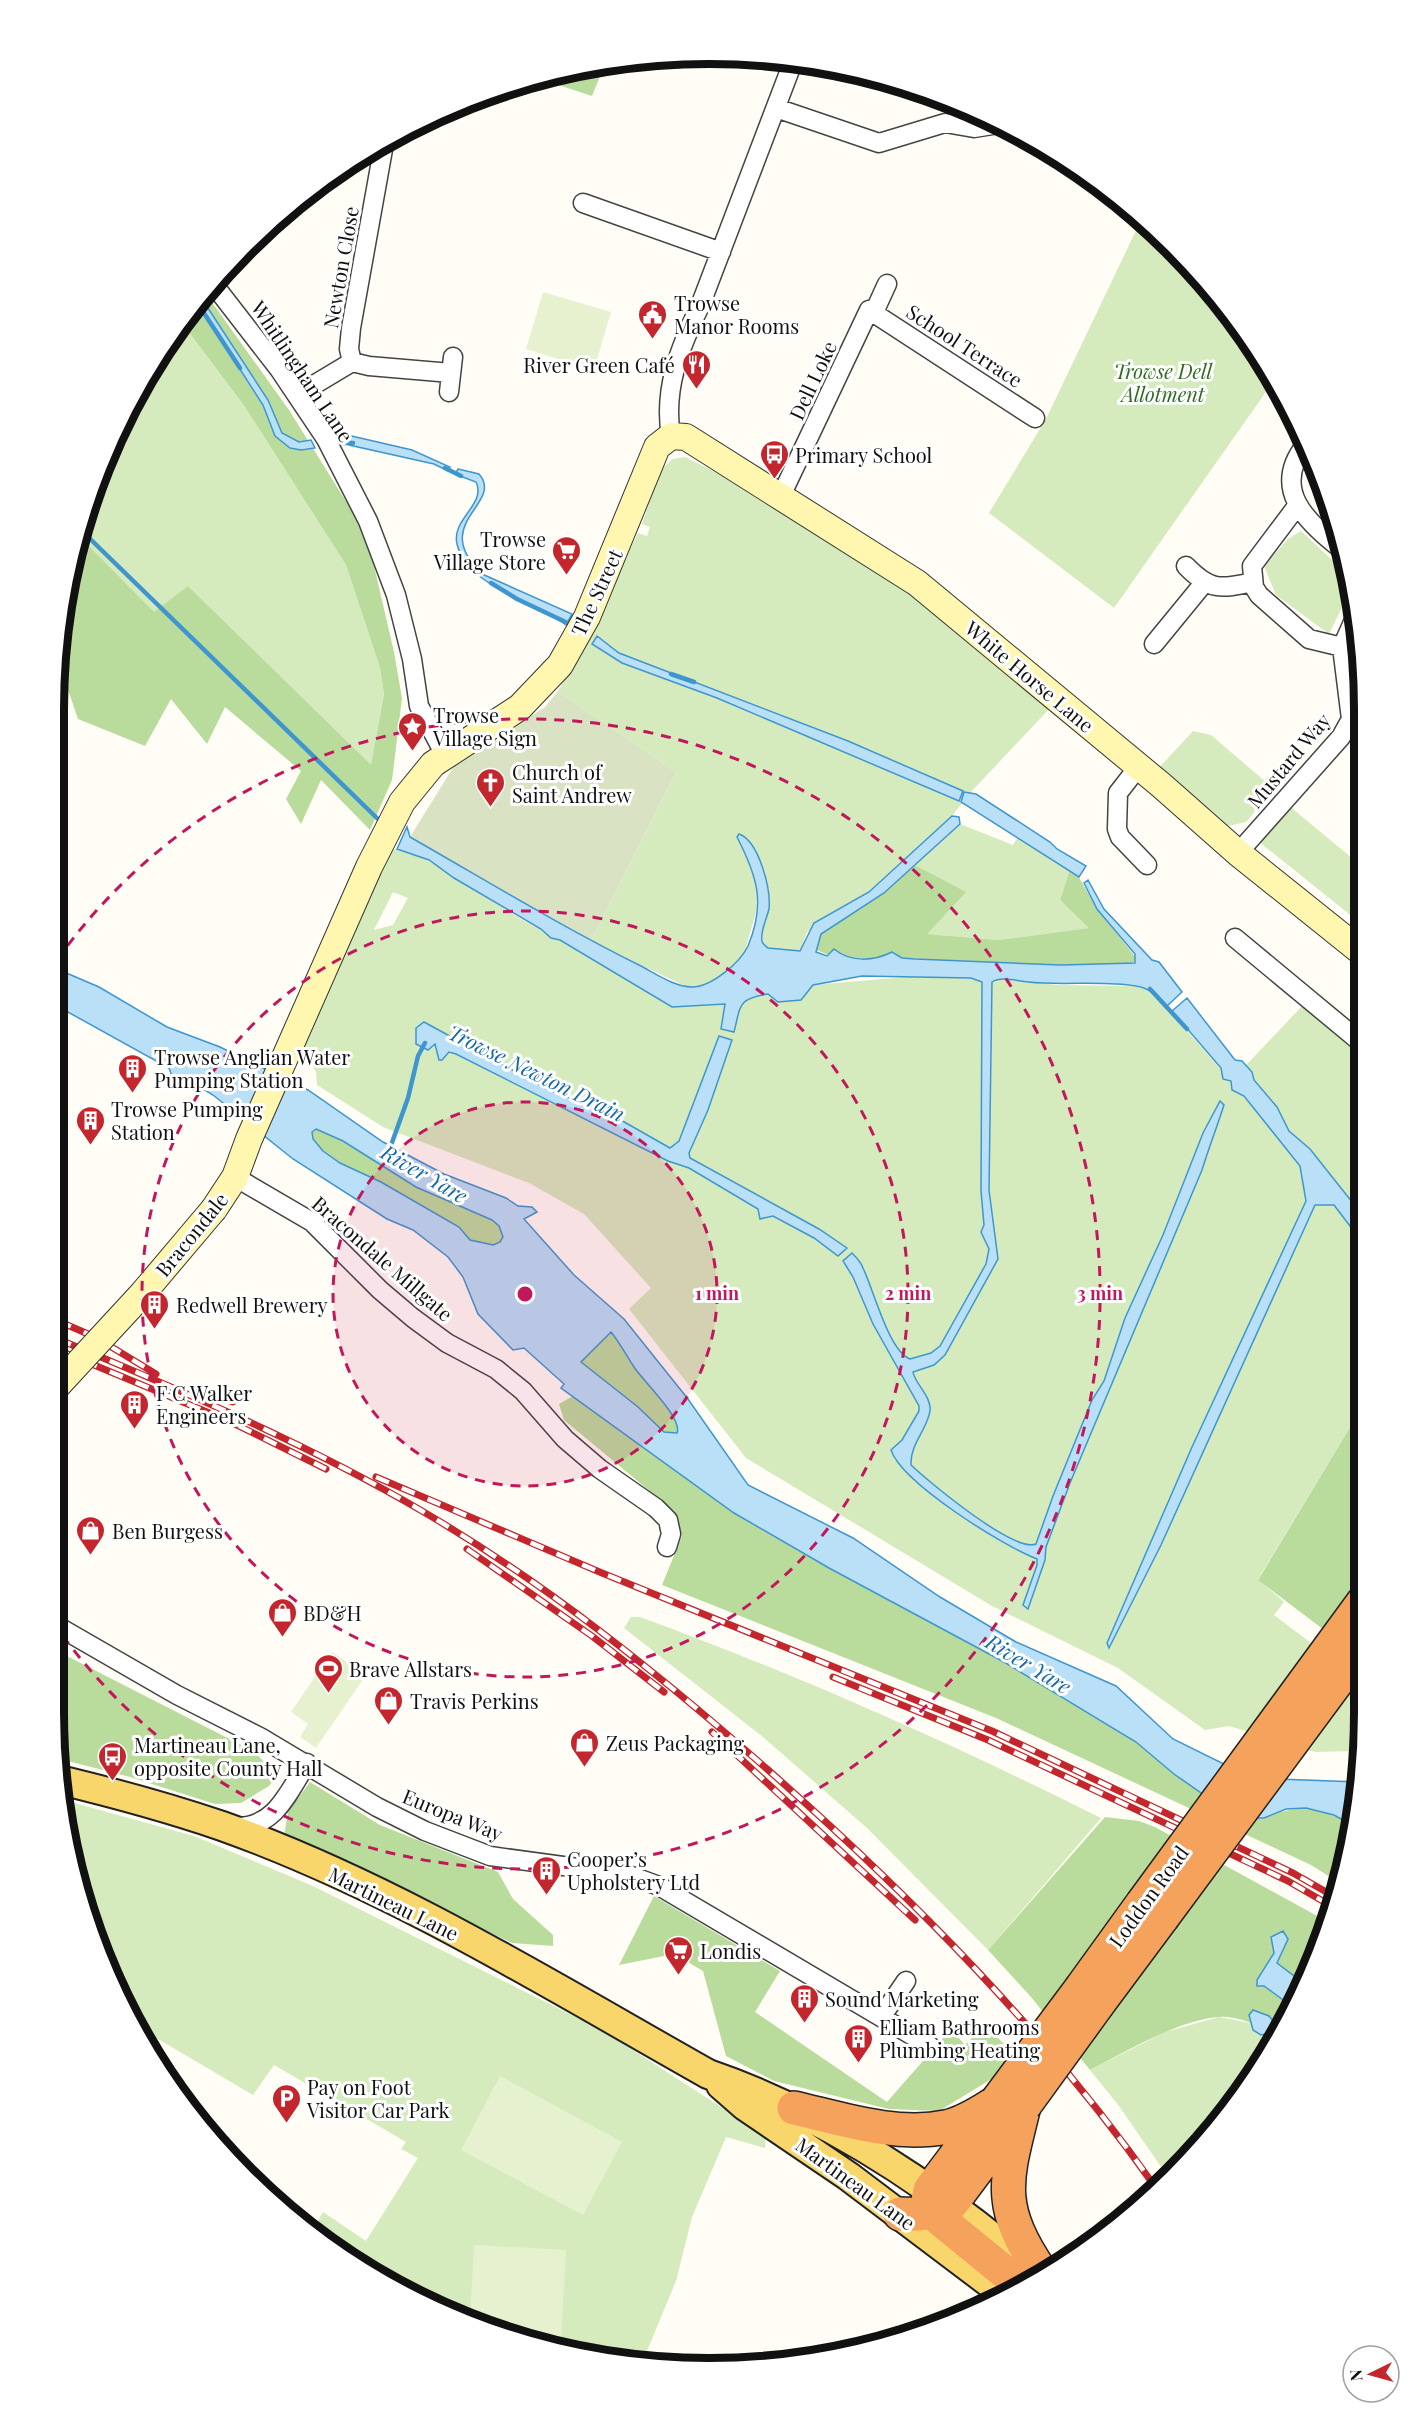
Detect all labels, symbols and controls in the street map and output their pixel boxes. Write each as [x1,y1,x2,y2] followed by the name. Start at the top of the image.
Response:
[316,204,364,330] street label: Newton Close
[674,289,799,339] place label: Trowse Manor Rooms
[245,294,360,447] street label: Whitlingham Lane
[902,297,1028,393] street label: School Terrace
[637,298,669,340] public building icon: Trowse Manor Rooms
[782,336,842,424] street label: Dell Loke
[680,348,712,390] restaurant icon: River Green Café
[523,351,675,378] place label: River Green Café
[1114,357,1214,407] park label: Trowse Dell Allotment
[758,438,790,480] bus stop icon: Primary School
[795,441,933,468] place label: Primary School
[433,525,546,575] place label: Trowse Village Store
[551,534,583,576] supermarket icon: Trowse Village Store
[564,543,628,640] street label: The Street
[959,614,1100,738] street label: White Horse Lane
[432,701,537,751] place label: Trowse Village Sign
[1240,707,1336,813] street label: Mustard Way
[396,710,428,752] place icon: Trowse Village Sign
[512,758,632,808] place label: Church of Saint Andrew
[475,766,507,808] church icon: Church of Saint Andrew
[444,1017,630,1127] water label: Trowse Newton Drain
[154,1043,350,1093] place label: Trowse Anglian Water Pumping Station
[117,1052,149,1094] building icon: Trowse Anglian Water Pumping Station
[111,1095,263,1145] place label: Trowse Pumping Station
[74,1104,106,1146] building icon: Trowse Pumping Station
[376,1137,473,1209] water label: River Yare
[149,1186,233,1282] street label: Bracondale
[307,1189,459,1327] street label: Bracondale Millgate
[695,1281,739,1305] text: 1 min
[885,1281,931,1305] text: 2 min
[1077,1281,1123,1305] text: 3 min
[515,1284,535,1304] centre of rings
[139,1288,171,1330] building icon: Redwell Brewery
[176,1291,328,1318] place label: Redwell Brewery
[156,1379,252,1429] place label: F C Walker Engineers
[119,1388,151,1430] building icon: F C Walker Engineers
[75,1514,107,1556] shop icon: Ben Burgess
[112,1517,223,1544] place label: Ben Burgess
[266,1596,298,1638] shop icon: BD&H
[303,1599,362,1626] place label: BD&H
[980,1626,1077,1699] water label: River Yare
[312,1652,344,1694] sports icon: Brave Allstars
[349,1655,472,1682] place label: Brave Allstars
[373,1684,405,1726] shop icon: Travis Perkins
[410,1687,539,1714] place label: Travis Perkins
[569,1726,601,1768] shop icon: Zeus Packaging
[606,1729,745,1756] place label: Zeus Packaging
[134,1731,323,1781] place label: Martineau Lane, opposite County Hall
[97,1740,129,1782] bus stop icon: Martineau Lane, opposite County Hall
[399,1782,507,1846] street label: Europa Way
[1102,1839,1194,1952] street label: Loddon Road
[567,1845,701,1895] place label: Cooper’s Upholstery Ltd
[530,1854,562,1896] building icon: Cooper’s Upholstery Ltd
[324,1860,464,1946] street label: Martineau Lane
[663,1934,695,1976] supermarket icon: Londis
[700,1937,761,1964] place label: Londis
[788,1982,820,2024] building icon: Sound Marketing
[825,1985,979,2012] place label: Sound Marketing
[879,2013,1041,2063] place label: Elliam Bathrooms Plumbing Heating
[842,2022,874,2064] building icon: Elliam Bathrooms Plumbing Heating
[306,2073,449,2123] place label: Pay on Foot Visitor Car Park
[270,2082,302,2124] parking icon: Pay on Foot Visitor Car Park
[791,2130,921,2236] street label: Martineau Lane
[1341,2344,1401,2404] north arrow
[1345,2368,1367,2382] text: N

